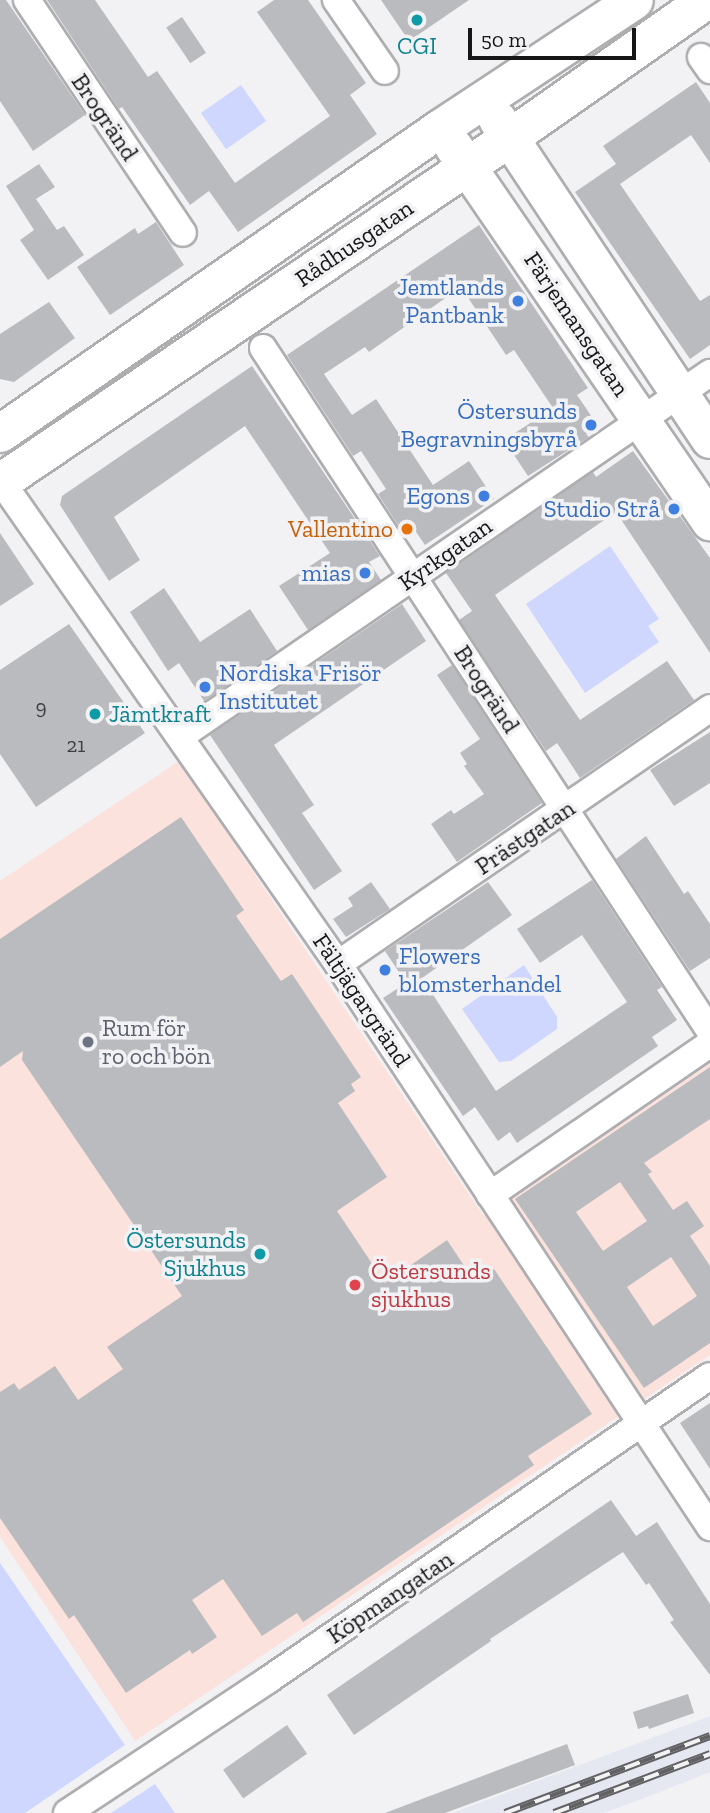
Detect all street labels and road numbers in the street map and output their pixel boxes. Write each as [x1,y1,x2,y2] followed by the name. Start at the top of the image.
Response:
[65,68,145,166] street label: Brogränd
[290,193,418,293] street label: Rådhusgatan
[518,246,636,402] street label: Färjemansgatan
[393,511,497,597] street label: Kyrkgatan
[448,640,526,738] street label: Brogränd
[470,793,580,881] street label: Prästgatan
[307,928,417,1072] street label: Fältjägargränd
[322,1544,458,1650] street label: Köpmangatan

